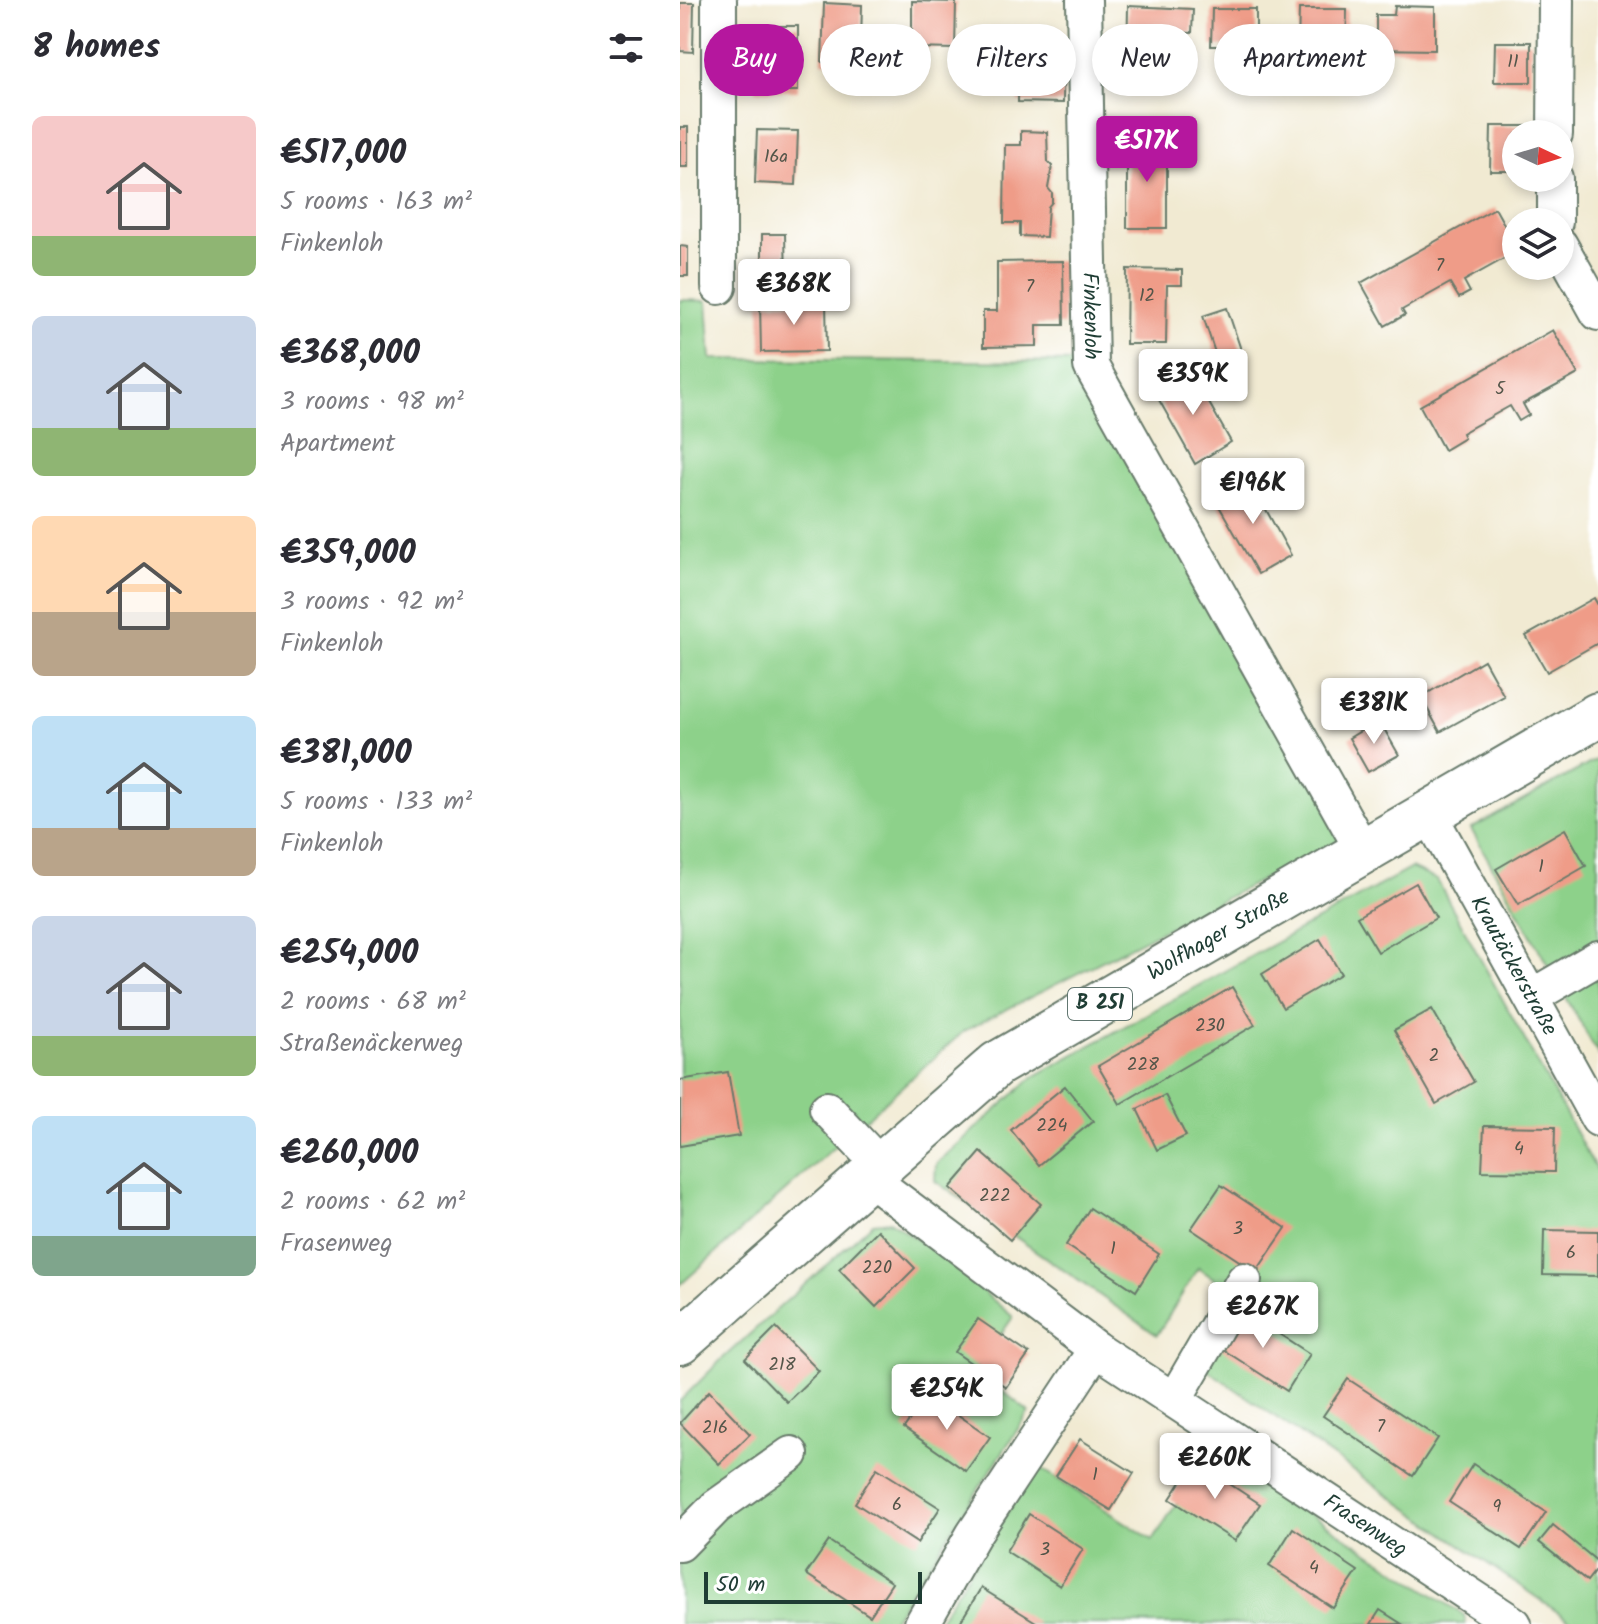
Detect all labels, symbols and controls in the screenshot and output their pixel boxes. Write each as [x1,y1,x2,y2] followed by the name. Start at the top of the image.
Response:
[32,21,160,75] text: 8 homes
[704,24,804,96] chip: Buy
[820,24,931,96] chip: Rent
[947,24,1076,96] chip: Filters
[1092,24,1198,96] chip: New
[1214,24,1395,96] chip: Apartment
[604,26,648,70] icon: filters
[1507,48,1519,77] house number: 11
[1091,116,1203,184] pin: €517K
[1502,120,1574,192] north arrow
[1502,120,1574,280] map controls
[1114,121,1180,163] text: €517K
[280,127,406,181] text: €517,000
[764,143,788,172] house number: 16a
[96,148,192,244] icon: home
[280,181,472,223] text: 5 rooms · 163 m²
[1502,208,1574,280] button: layers
[280,223,383,265] text: Finkenloh
[1436,252,1445,281] house number: 7
[738,259,850,327] pin: €368K
[756,264,832,306] text: €368K
[1072,272,1108,360] street label: Finkenloh
[1026,273,1035,302] house number: 7
[1139,282,1155,311] house number: 12
[280,327,420,381] text: €368,000
[96,348,192,444] icon: home
[1137,349,1249,417] pin: €359K
[1157,354,1229,396] text: €359K
[1495,375,1506,404] house number: 5
[280,381,464,423] text: 3 rooms · 98 m²
[280,423,395,465] text: Apartment
[1197,458,1309,526] pin: €196K
[1219,463,1287,505] text: €196K
[280,527,416,581] text: €359,000
[96,548,192,644] icon: home
[280,581,463,623] text: 3 rooms · 92 m²
[280,623,383,665] text: Finkenloh
[1318,678,1430,746] pin: €381K
[1339,683,1409,725] text: €381K
[280,727,412,781] text: €381,000
[96,748,192,844] icon: home
[280,781,472,823] text: 5 rooms · 133 m²
[280,823,383,865] text: Finkenloh
[1538,853,1544,882] house number: 1
[1141,880,1297,991] street label: Wolfhager Straße
[1460,889,1566,1043] street label: Krautäckerstraße
[280,927,418,981] text: €254,000
[96,948,192,1044] icon: home
[280,981,466,1023] text: 2 rooms · 68 m²
[1068,988,1132,1020] road number: B 251
[1195,1012,1225,1041] house number: 230
[280,1023,463,1065] text: Straßenäckerweg
[1429,1042,1439,1071] house number: 2
[1127,1051,1159,1080] house number: 228
[1037,1112,1067,1141] house number: 224
[280,1127,418,1181] text: €260,000
[1514,1135,1524,1164] house number: 4
[96,1148,192,1244] icon: home
[280,1181,465,1223] text: 2 rooms · 62 m²
[979,1182,1011,1211] house number: 222
[1233,1215,1243,1244] house number: 3
[280,1223,393,1265] text: Frasenweg
[1110,1235,1116,1264] house number: 1
[1566,1239,1576,1268] house number: 6
[862,1254,892,1283] house number: 220
[1207,1282,1319,1350] pin: €267K
[1226,1287,1300,1329] text: €267K
[769,1351,796,1380] house number: 218
[891,1364,1003,1432] pin: €254K
[910,1369,984,1411] text: €254K
[1377,1413,1386,1442] house number: 7
[702,1414,728,1443] house number: 216
[1159,1433,1271,1501] pin: €260K
[1178,1438,1252,1480] text: €260K
[1092,1461,1098,1490] house number: 1
[1315,1485,1414,1567] street label: Frasenweg
[892,1491,902,1520] house number: 6
[1493,1493,1502,1522] house number: 9
[1040,1536,1050,1565] house number: 3
[1309,1554,1319,1583] house number: 4
[704,1568,922,1604] scale bar
[716,1568,765,1603] text: 50 m

